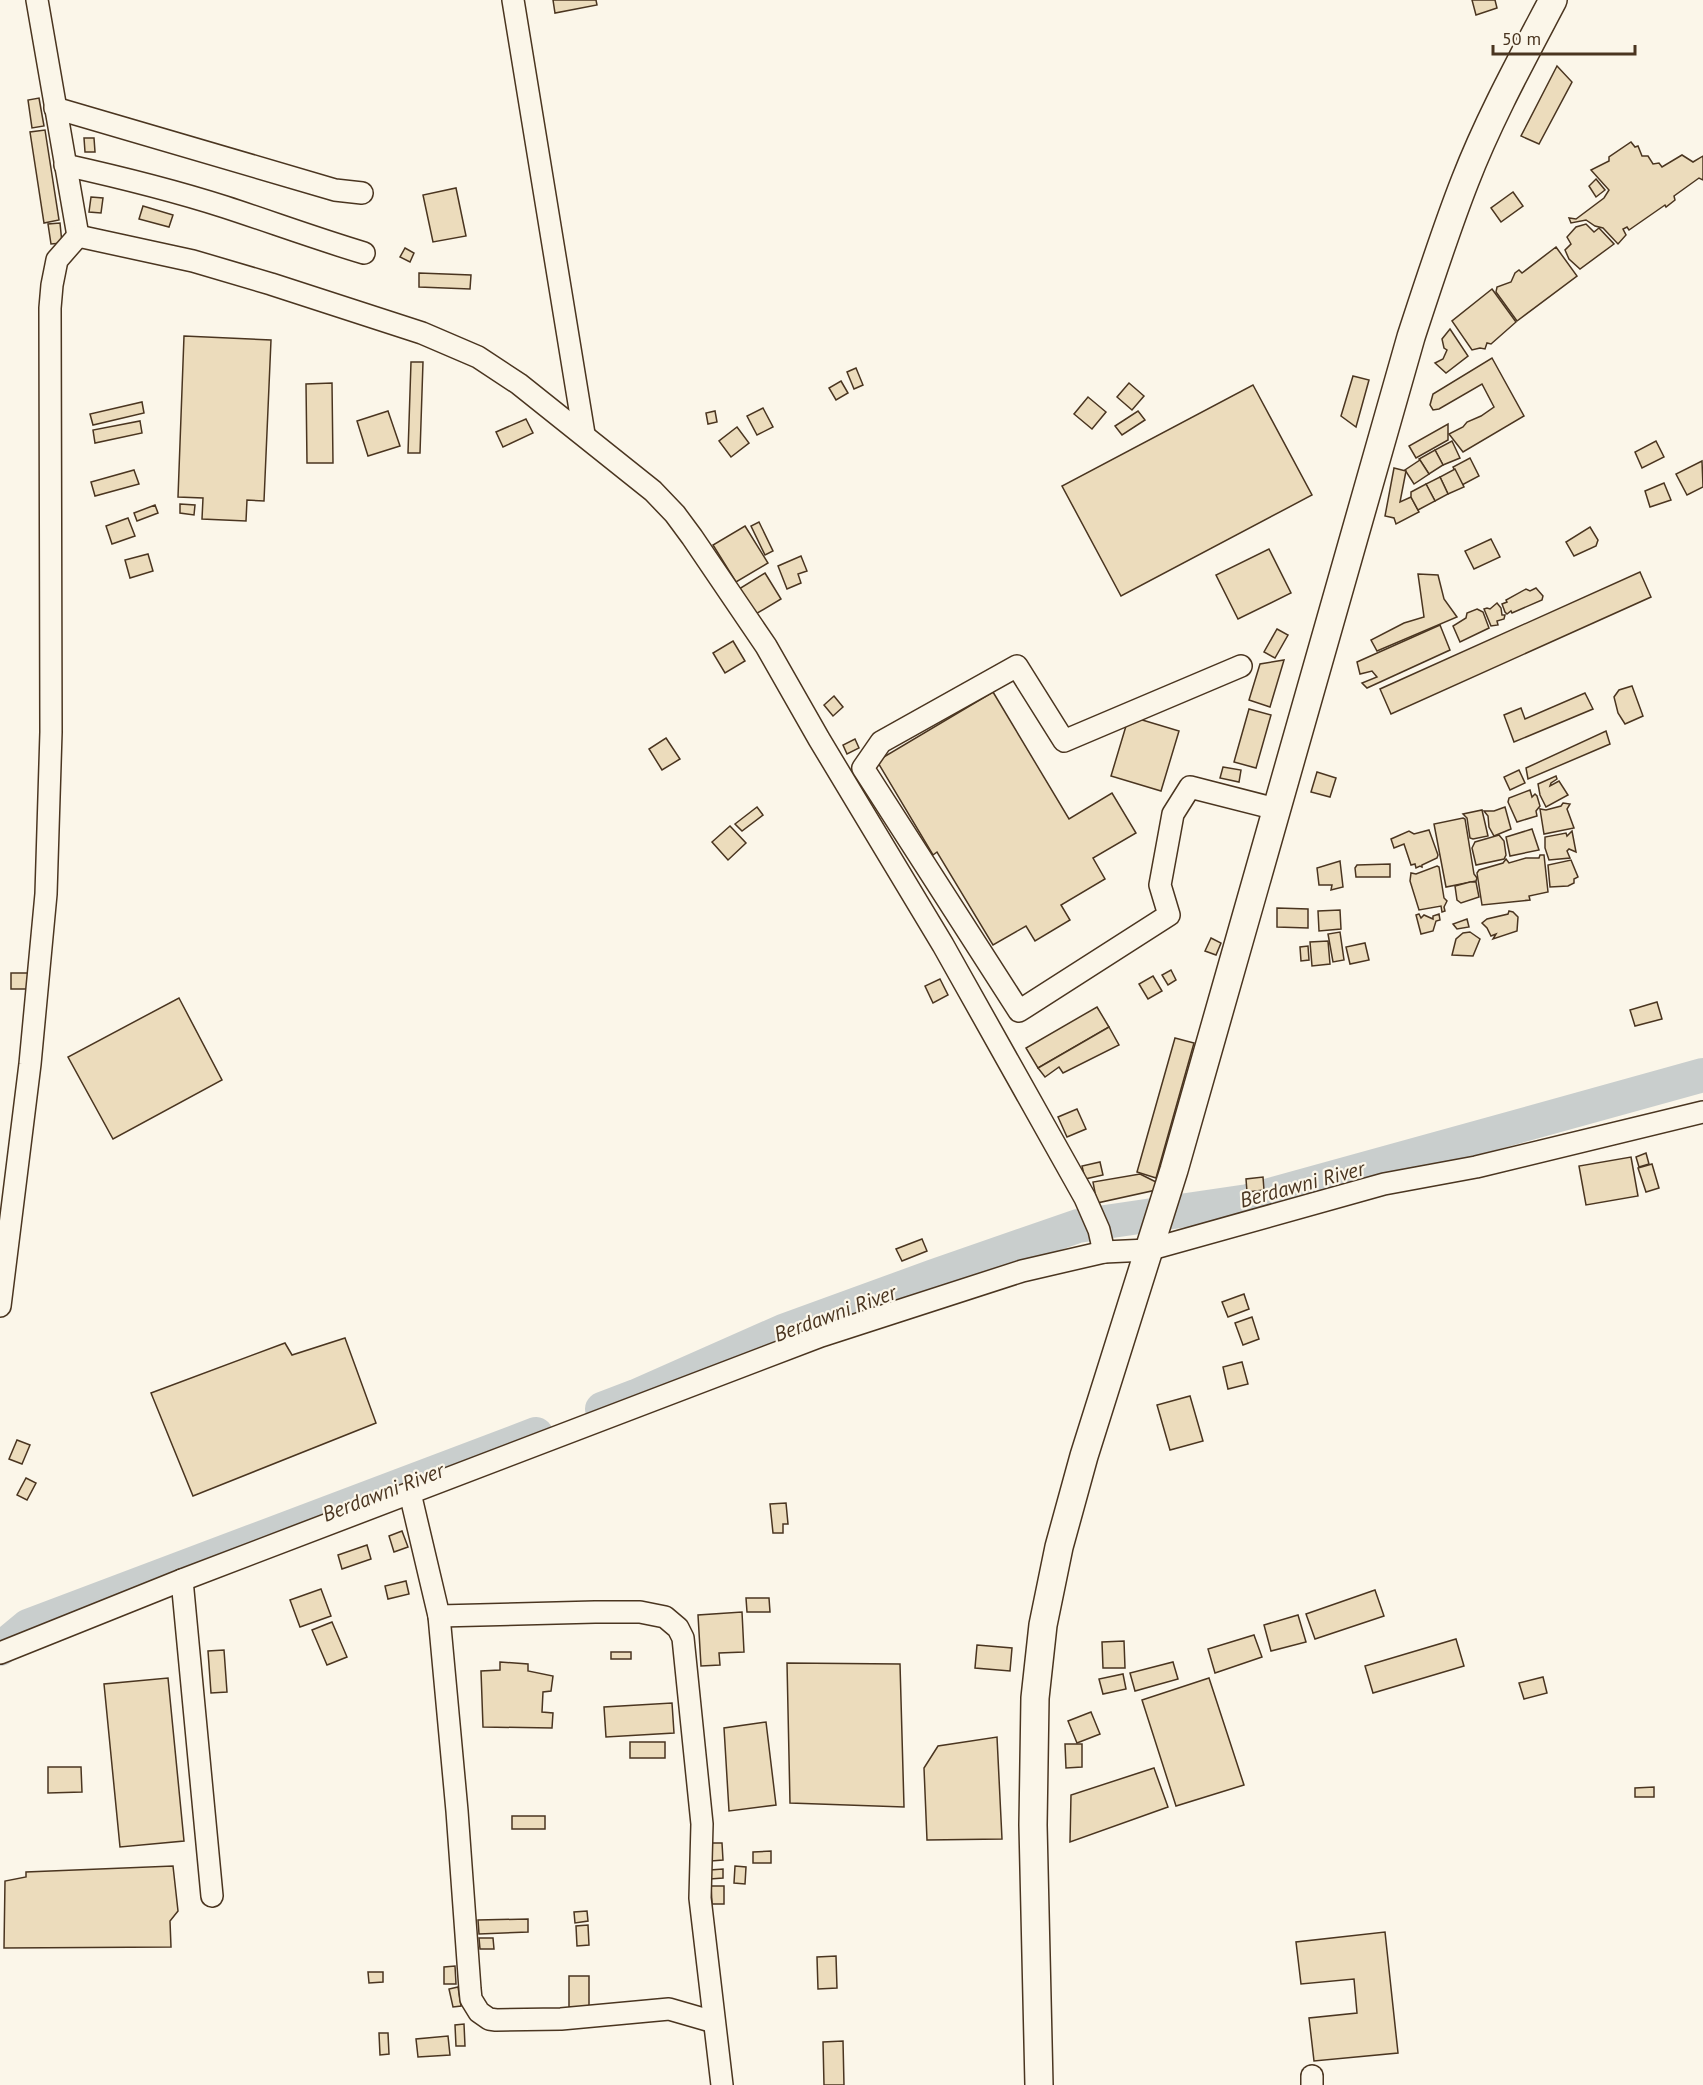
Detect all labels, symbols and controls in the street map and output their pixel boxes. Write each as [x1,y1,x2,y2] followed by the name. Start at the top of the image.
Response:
[1493,18,1636,56] scale bar
[1502,27,1541,50] text: 50 m
[1237,1154,1369,1214] water label: Berdawni River
[770,1278,902,1348] water label: Berdawni River
[318,1456,450,1528] water label: Berdawni River

